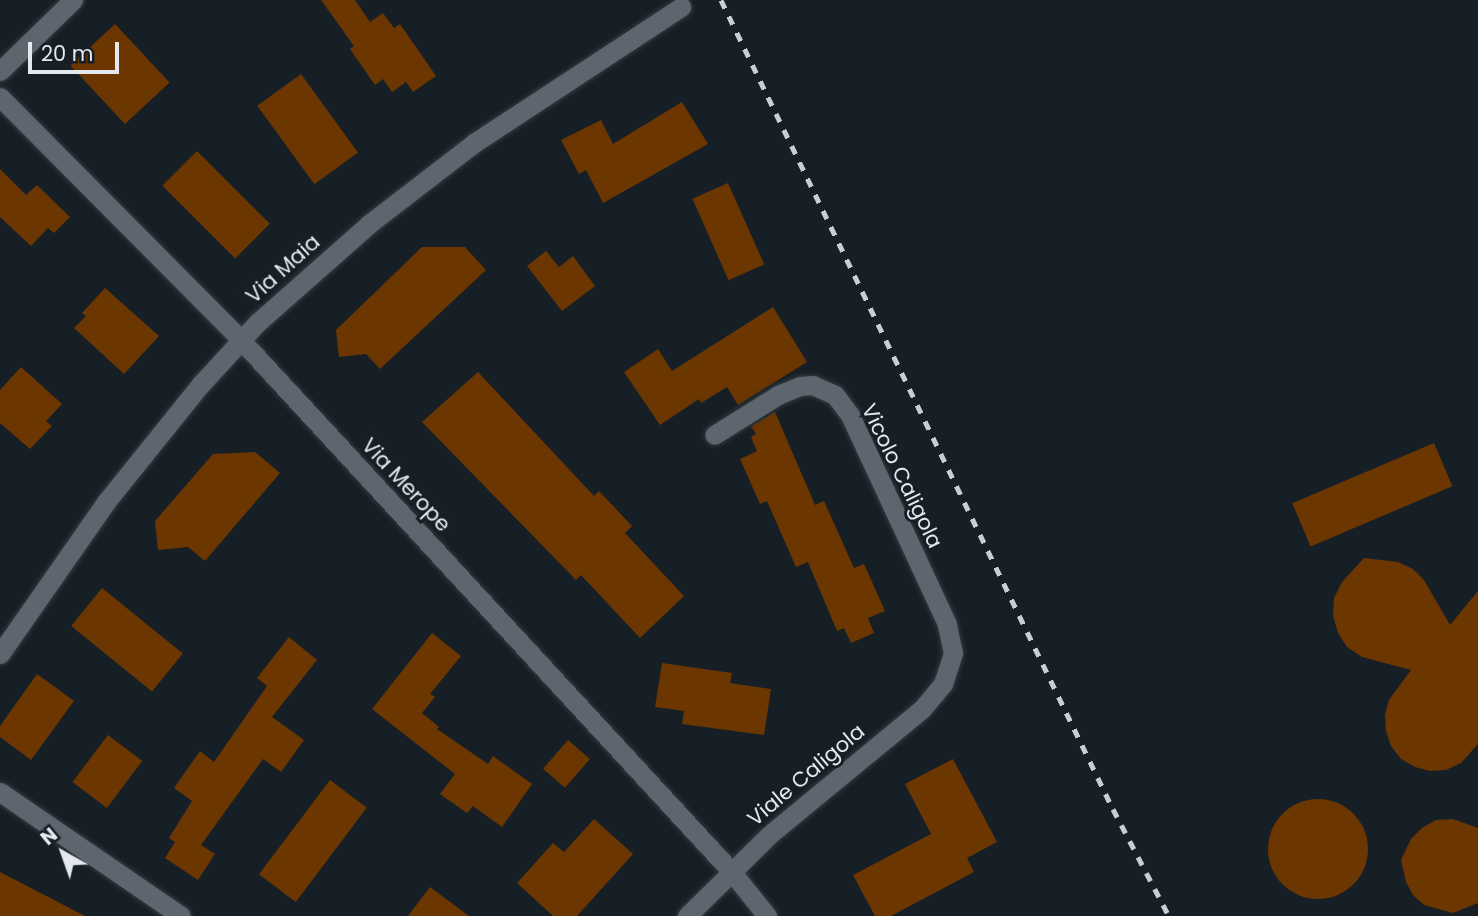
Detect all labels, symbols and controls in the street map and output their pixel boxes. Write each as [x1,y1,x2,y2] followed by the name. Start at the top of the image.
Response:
[32,28,122,72] scale bar
[41,39,94,68] text: 20 m
[241,229,325,309] street label: Via Maia
[856,400,948,552] street label: Vicolo Caligola
[356,433,456,537] street label: Via Merope
[742,719,870,831] street label: Viale Caligola
[28,818,98,888] north arrow
[35,822,63,851] text: N

